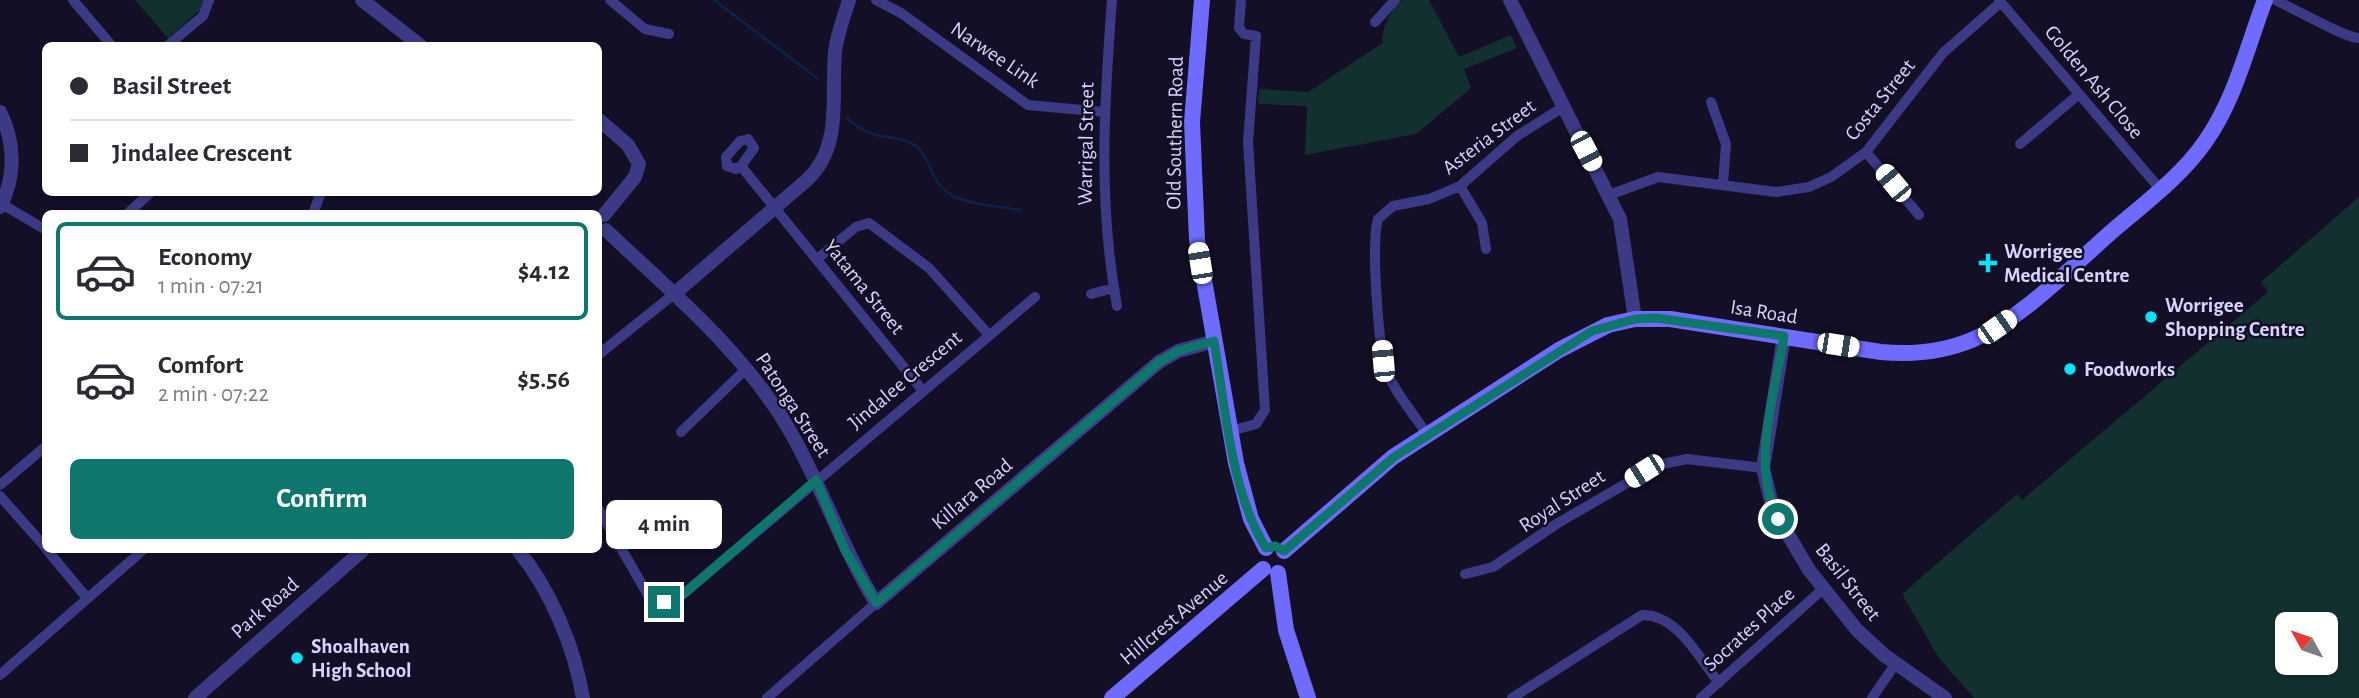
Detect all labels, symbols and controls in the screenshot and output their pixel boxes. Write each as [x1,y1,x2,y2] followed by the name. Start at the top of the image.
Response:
[947,18,1043,92] street label: Narwee Link
[2041,21,2147,143] street label: Golden Ash Close
[1841,55,1919,145] street label: Costa Street
[1163,56,1187,210] street label: Old Southern Road
[112,73,231,99] text: Basil Street
[1074,82,1098,206] street label: Warrigal Street
[1439,95,1540,179] street label: Asteria Street
[1567,128,1606,174] car
[112,140,292,166] text: Jindalee Crescent
[1872,160,1915,206] car
[820,236,909,339] street label: Yatama Street
[74,240,137,303] icon: car
[1187,241,1214,285] car
[2004,241,2129,286] place label: Worrigee Medical Centre
[158,244,252,270] text: Economy
[1978,253,1998,273] marker: Worrigee Medical Centre
[518,258,570,284] text: $4.12
[158,275,264,298] text: 1 min · 07:21
[2165,295,2305,340] place label: Worrigee Shopping Centre
[1729,296,1799,328] street label: Isa Road
[1974,306,2021,348] car
[2143,309,2159,325] marker: Worrigee Shopping Centre
[844,326,966,433] street label: Jindalee Crescent
[1816,331,1861,359] car
[1371,339,1396,383] car
[74,348,137,411] icon: car
[752,349,835,461] street label: Patonga Street
[158,352,243,378] text: Comfort
[2084,359,2175,380] place label: Foodworks
[2062,361,2078,377] marker: Foodworks
[517,366,570,392] text: $5.56
[158,383,269,406] text: 2 min · 07:22
[1621,451,1668,491] car
[928,454,1016,534] street label: Killara Road
[70,459,574,539] button: Confirm
[1515,466,1609,536] street label: Royal Street
[606,500,722,550] callout: 4 min
[1762,503,1794,535] route start
[638,513,690,536] text: 4 min
[1811,539,1885,625] street label: Basil Street
[1116,567,1232,669] street label: Hillcrest Avenue
[227,573,303,643] street label: Park Road
[1699,583,1799,675] street label: Socrates Place
[648,586,680,618] route end
[2275,612,2338,676] north arrow
[2275,612,2338,675] map controls
[311,636,412,681] place label: Shoalhaven High School
[289,650,305,666] marker: Shoalhaven High School

